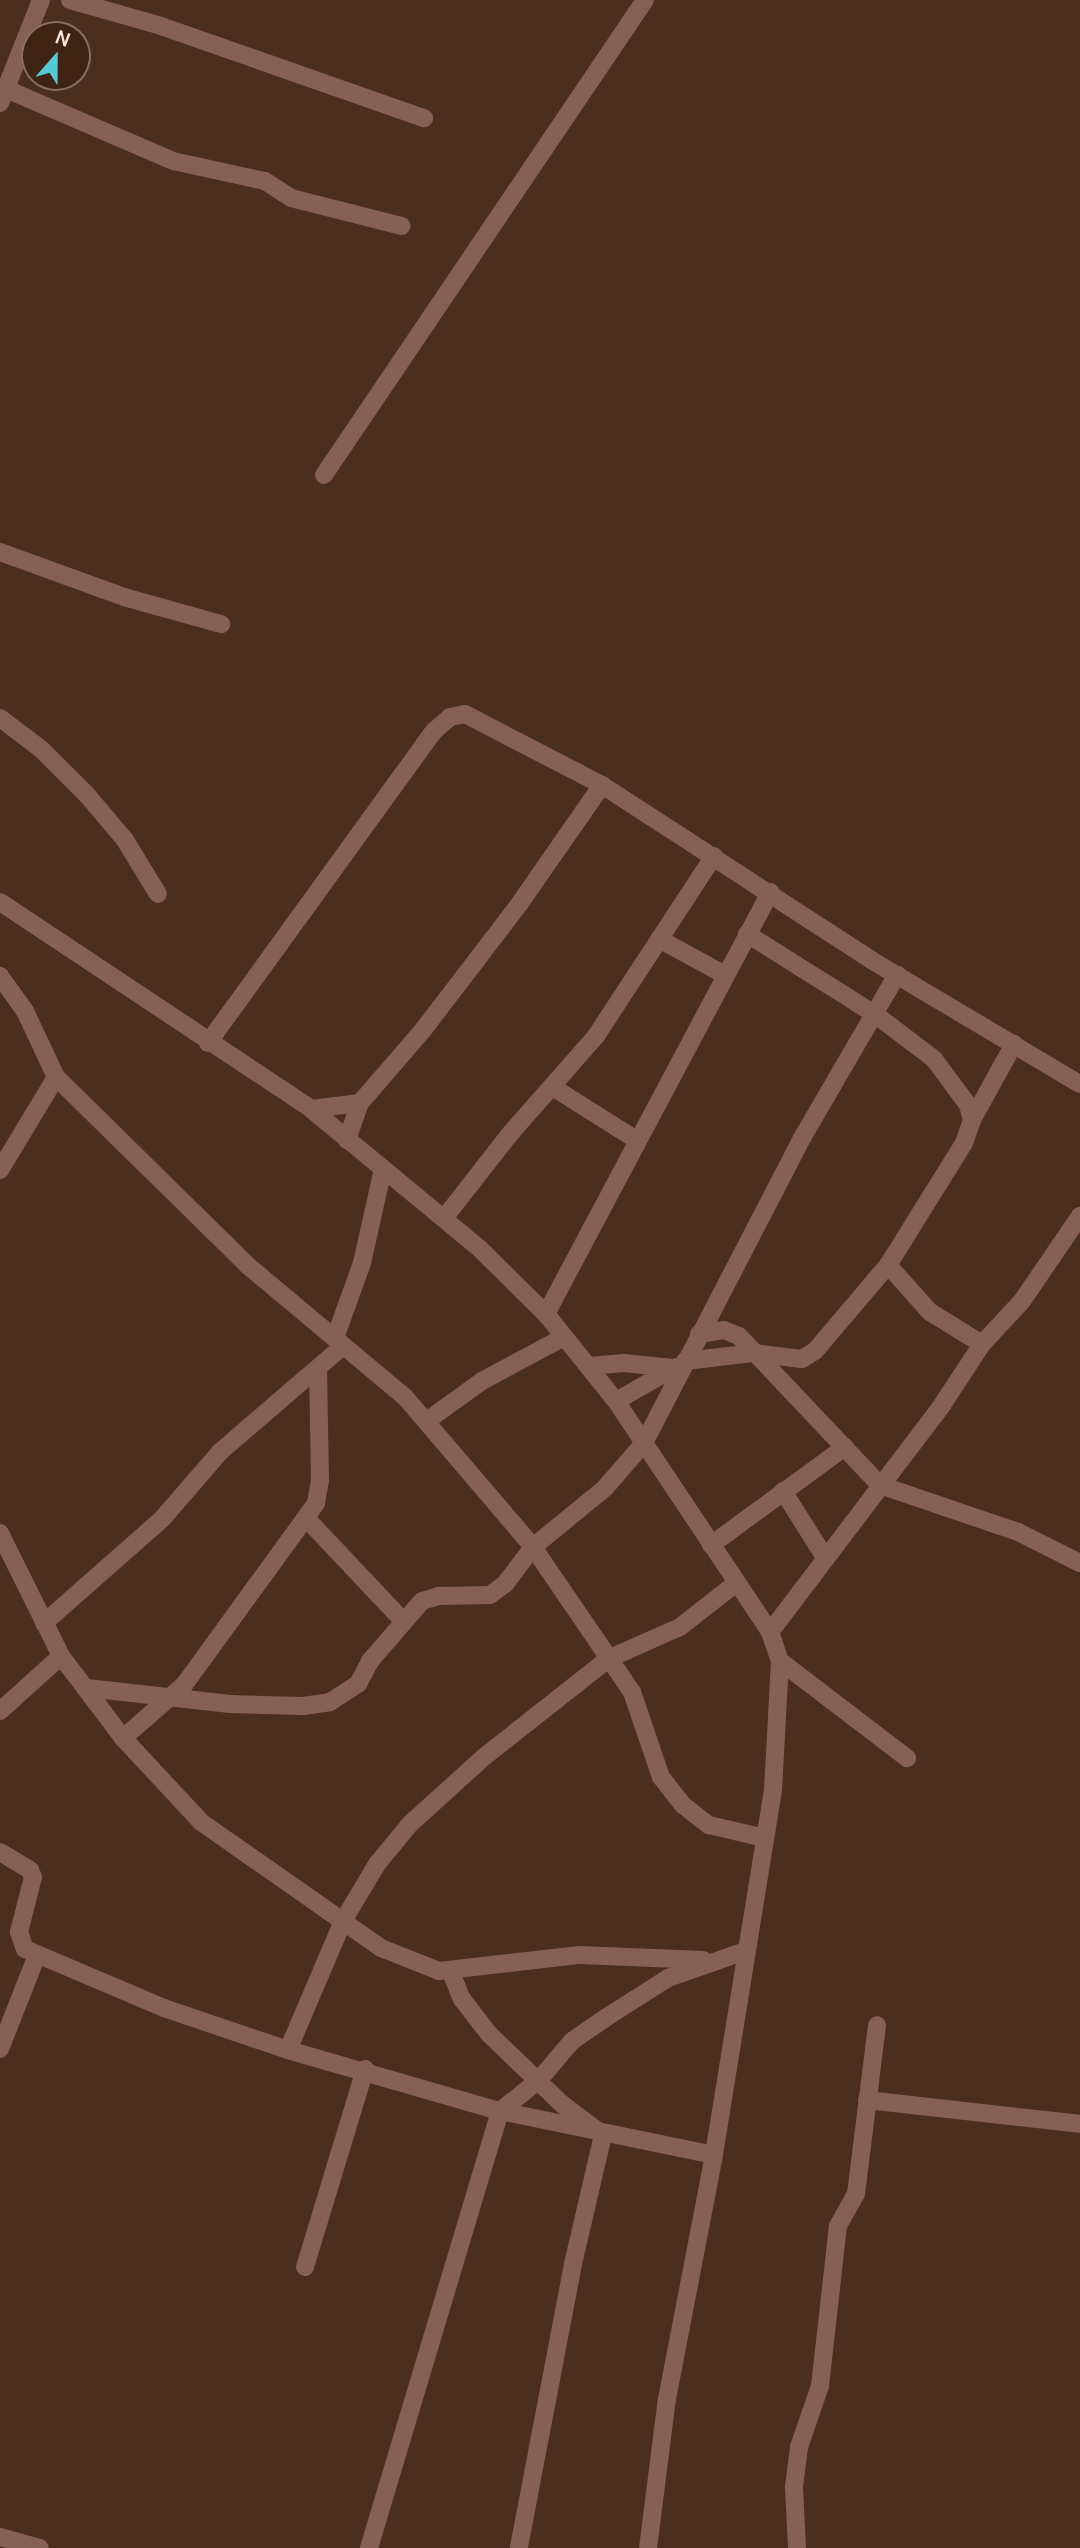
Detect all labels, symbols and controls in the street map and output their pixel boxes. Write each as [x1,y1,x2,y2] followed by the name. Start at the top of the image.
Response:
[21,21,91,91] north arrow
[52,24,74,53] text: N

